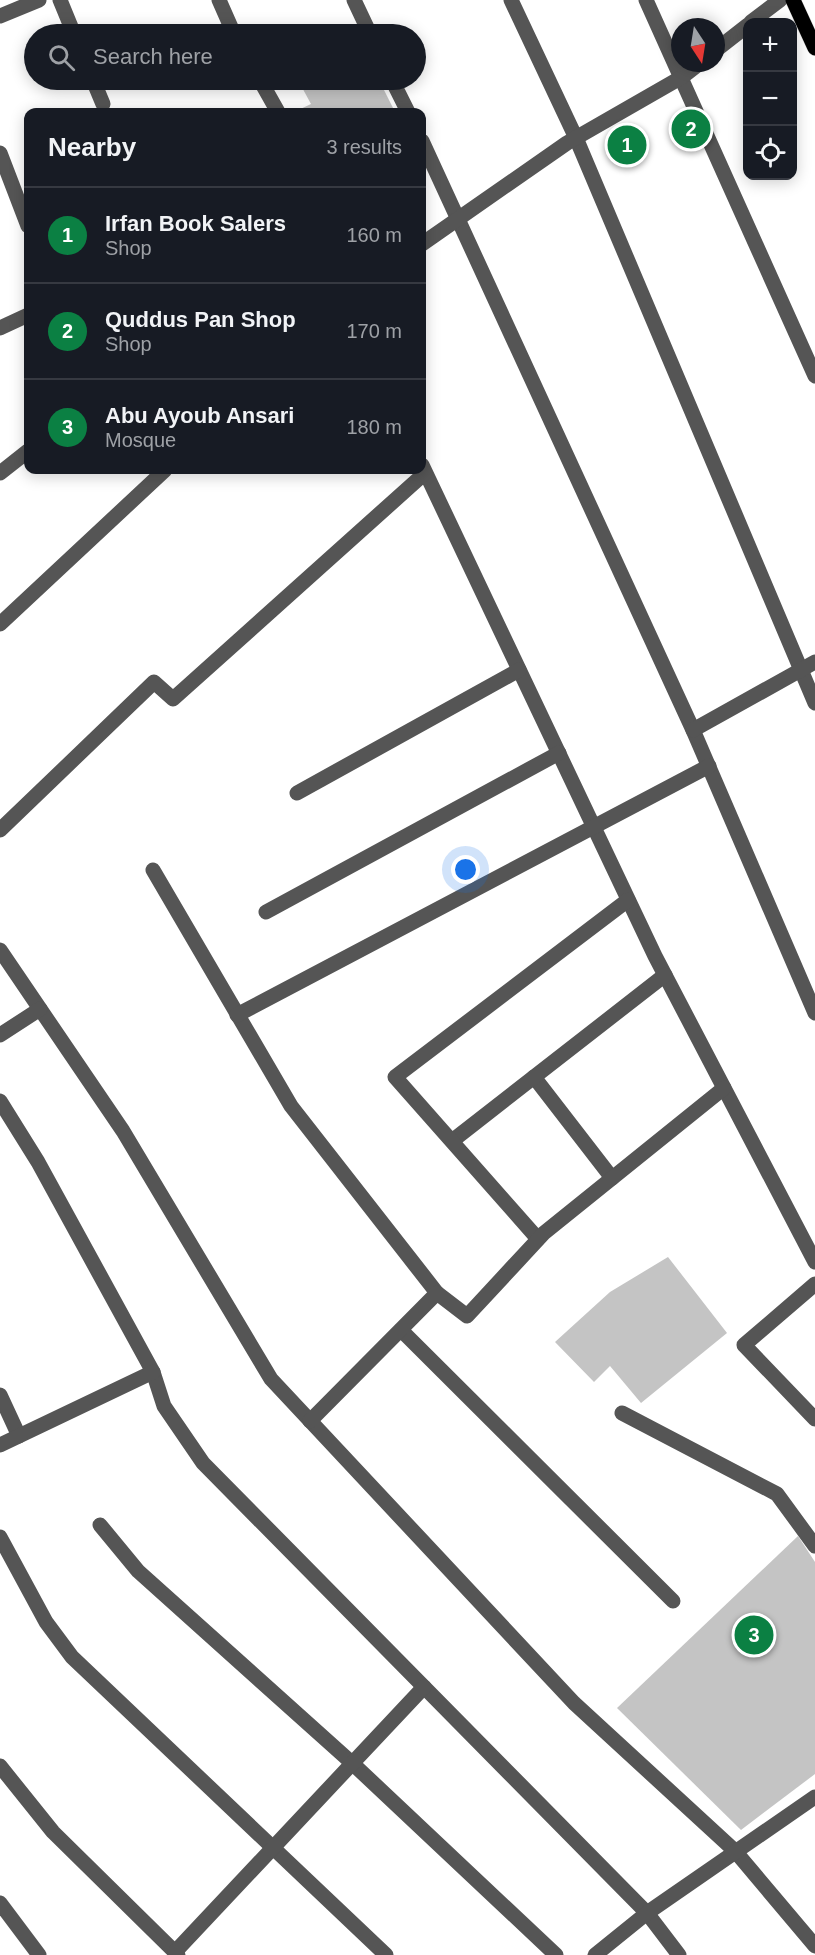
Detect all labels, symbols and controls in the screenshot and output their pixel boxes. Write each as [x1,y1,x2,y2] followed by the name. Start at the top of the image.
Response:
[671,18,725,72] north arrow
[743,18,797,180] map controls
[743,18,797,72] button: +
[24,24,426,90] search box
[45,41,78,74] icon: search
[93,44,213,69] text: Search here
[743,72,797,126] button: −
[672,106,710,152] pin: 2
[608,122,646,168] pin: 1
[743,126,797,180] button: locate
[48,132,136,162] text: Nearby
[326,136,402,158] text: 3 results
[105,211,286,236] text: Irfan Book Salers
[62,224,73,246] text: 1
[346,224,402,246] text: 160 m
[105,237,152,259] text: Shop
[105,307,296,332] text: Quddus Pan Shop
[62,320,73,342] text: 2
[346,320,402,342] text: 170 m
[105,333,152,355] text: Shop
[105,403,294,428] text: Abu Ayoub Ansari
[62,416,73,438] text: 3
[346,416,402,438] text: 180 m
[105,429,176,451] text: Mosque
[451,855,480,884] your location
[734,1612,774,1658] pin: 3

